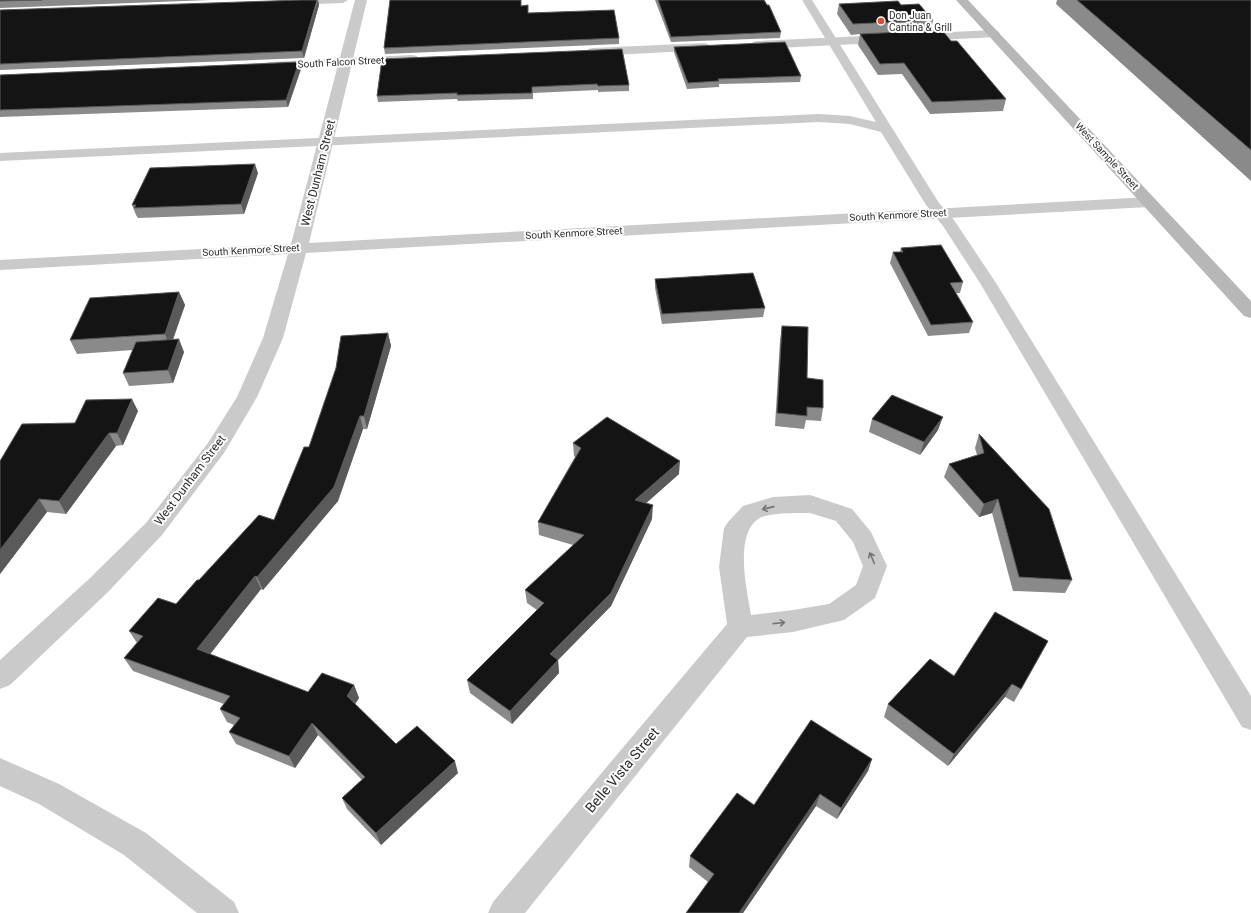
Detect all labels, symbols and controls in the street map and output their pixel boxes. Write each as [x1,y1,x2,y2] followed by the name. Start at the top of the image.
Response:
[889,10,952,33] place label: Don Juan Cantina & Grill
[876,16,886,26] marker: Don Juan Cantina & Grill
[297,54,385,70] street label: South Falcon Street
[298,118,338,228] street label: West Dunham Street
[1073,120,1141,192] street label: West Sample Street
[849,207,947,223] street label: South Kenmore Street
[525,225,623,241] street label: South Kenmore Street
[202,242,300,258] street label: South Kenmore Street
[152,432,229,528] street label: West Dunham Street
[761,504,774,512] one-way arrow
[867,552,875,564] one-way arrow
[772,619,785,627] one-way arrow
[582,724,662,816] street label: Belle Vista Street

